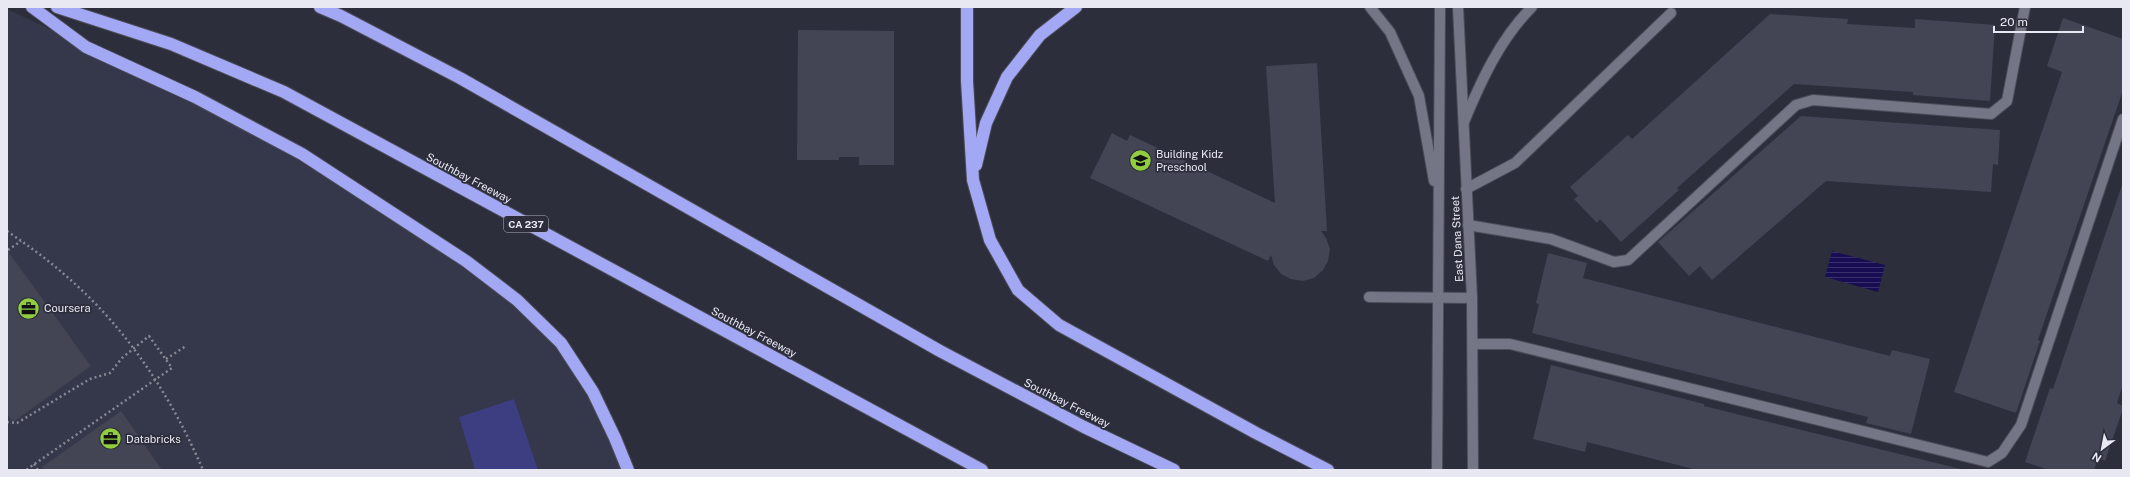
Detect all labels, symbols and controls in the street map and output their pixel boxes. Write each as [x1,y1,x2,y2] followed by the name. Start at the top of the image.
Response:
[1994,8,2083,34] scale bar
[2000,15,2028,29] text: 20 m
[1128,147,1154,173] school or university icon: Building Kidz Preschool
[1156,148,1223,173] place label: Building Kidz Preschool
[424,150,514,206] street label: Southbay Freeway
[1449,196,1465,282] street label: East Dana Street
[504,216,548,232] road number: CA 237
[15,295,41,321] office icon: Coursera
[44,302,90,314] place label: Coursera
[709,304,799,360] street label: Southbay Freeway
[1022,376,1112,430] street label: Southbay Freeway
[98,426,124,452] office icon: Databricks
[2082,429,2122,469] north arrow
[126,433,181,445] place label: Databricks
[2090,450,2104,465] text: N

